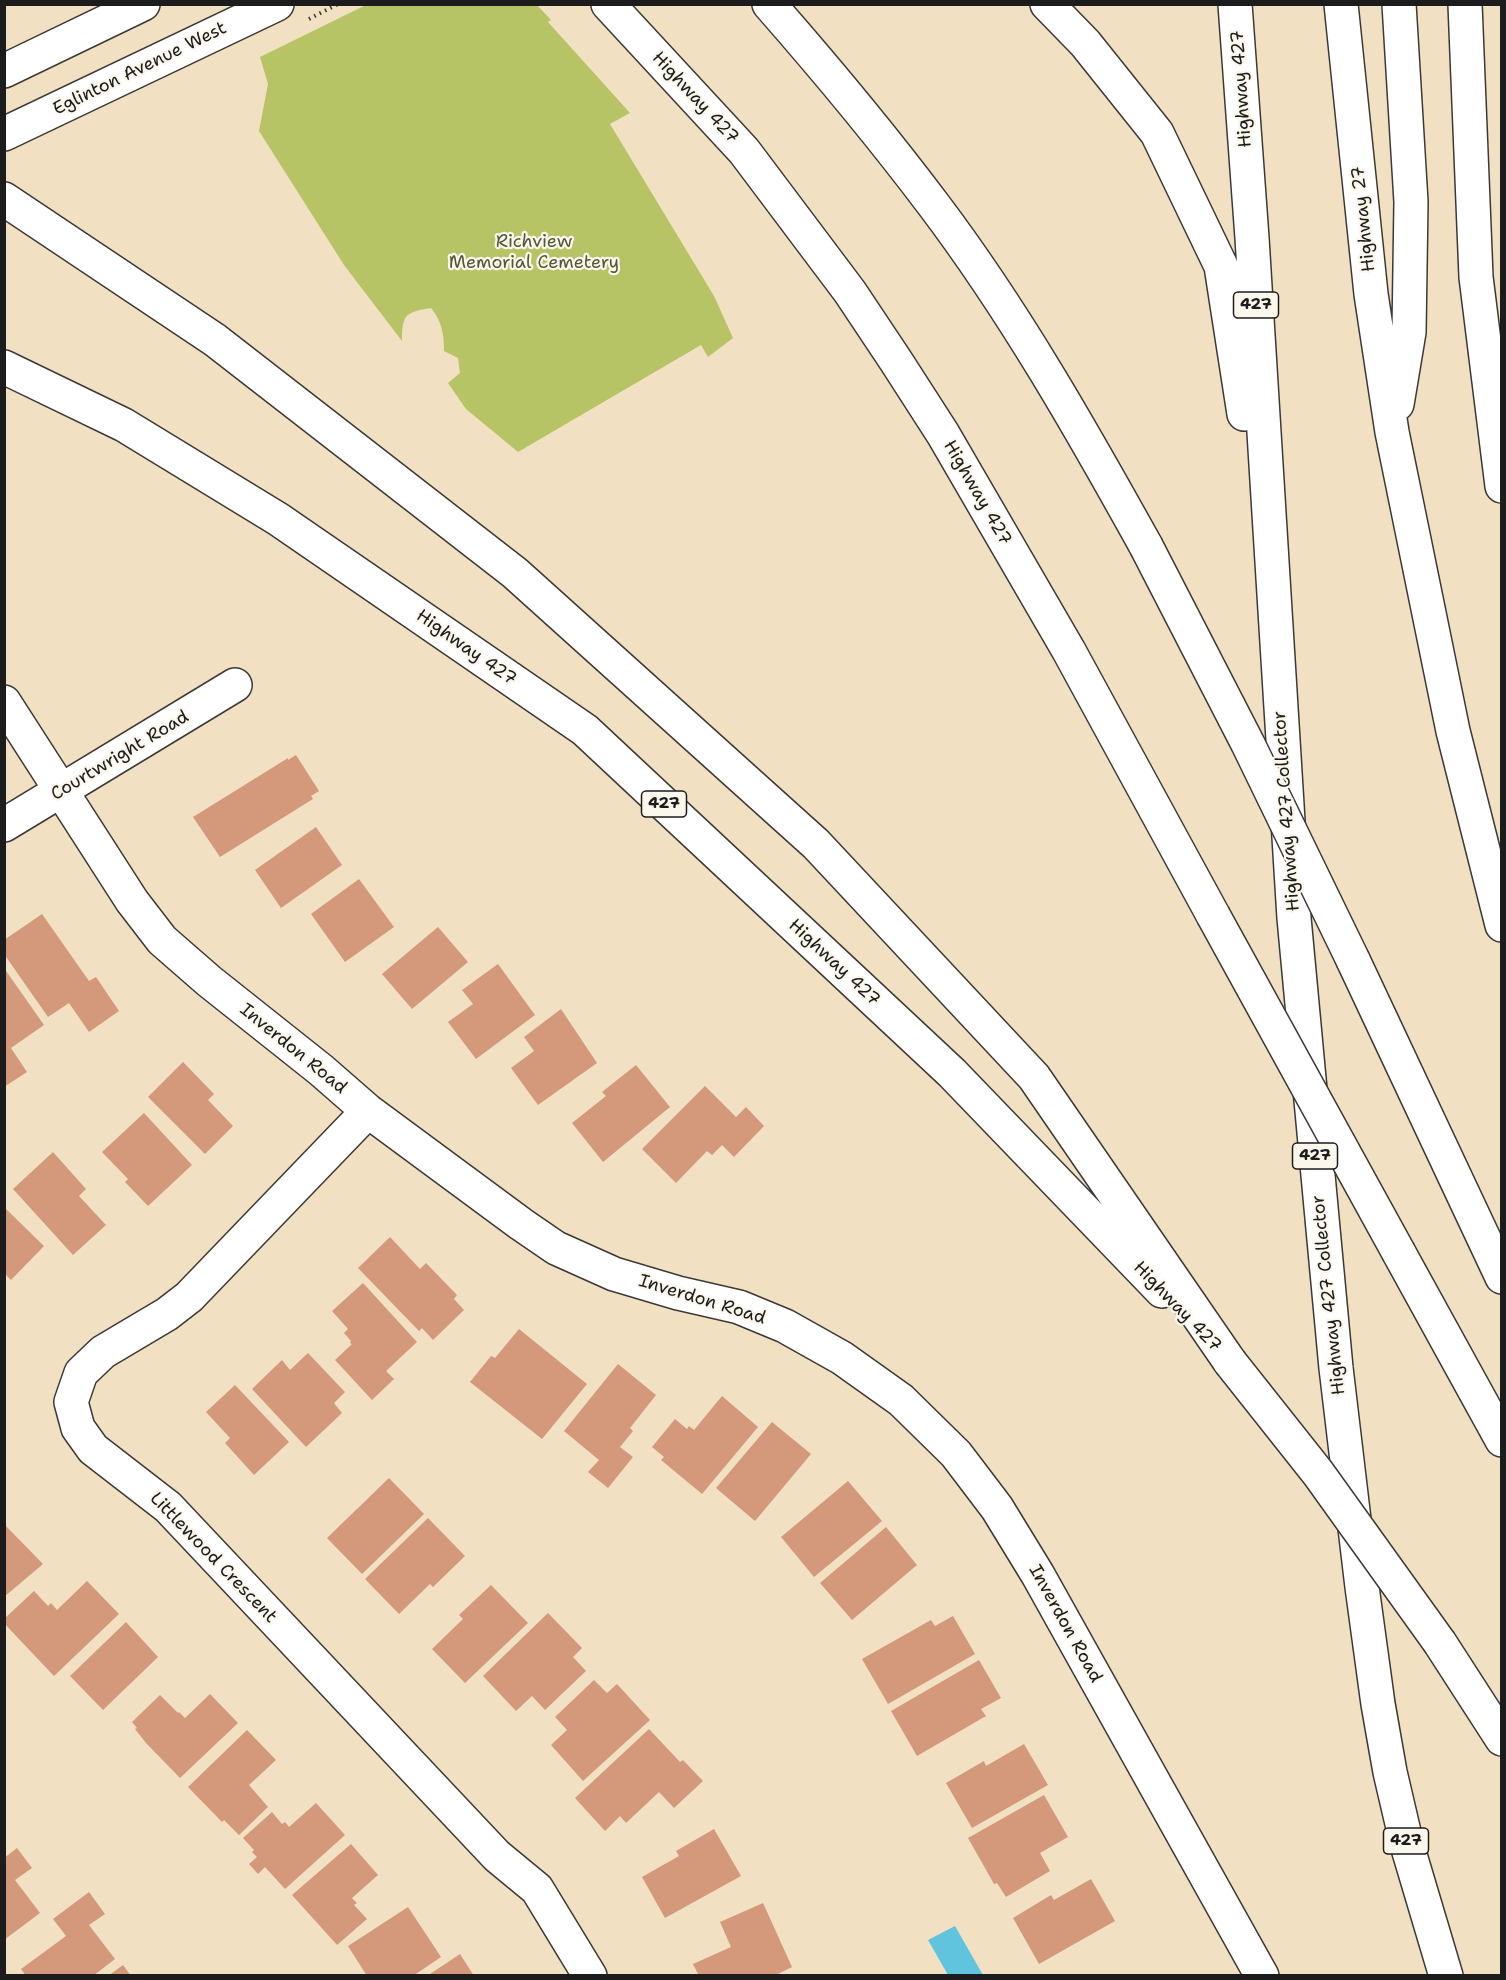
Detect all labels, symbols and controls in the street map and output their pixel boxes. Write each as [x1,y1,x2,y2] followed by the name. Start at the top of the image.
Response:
[50,18,230,120] street label: Eglinton Avenue West
[1227,30,1257,148] street label: Highway 427
[647,48,743,148] street label: Highway 427
[1348,165,1380,273] street label: Highway 27
[449,231,619,274] park label: Richview Memorial Cemetery
[1234,292,1278,318] road number: 427
[938,437,1016,549] street label: Highway 427
[412,605,520,691] street label: Highway 427
[47,706,193,806] street label: Courtwright Road
[1269,710,1305,912] street label: Highway 427 Collector
[642,791,686,817] road number: 427
[784,915,884,1011] street label: Highway 427
[235,999,351,1099] street label: Inverdon Road
[1292,1143,1338,1169] road number: 427
[1308,1194,1350,1396] street label: Highway 427 Collector
[1128,1257,1226,1357] street label: Highway 427
[636,1270,768,1330] street label: Inverdon Road
[145,1488,281,1628] street label: Littlewood Crescent
[1024,1561,1106,1687] street label: Inverdon Road
[1384,1828,1428,1854] road number: 427

